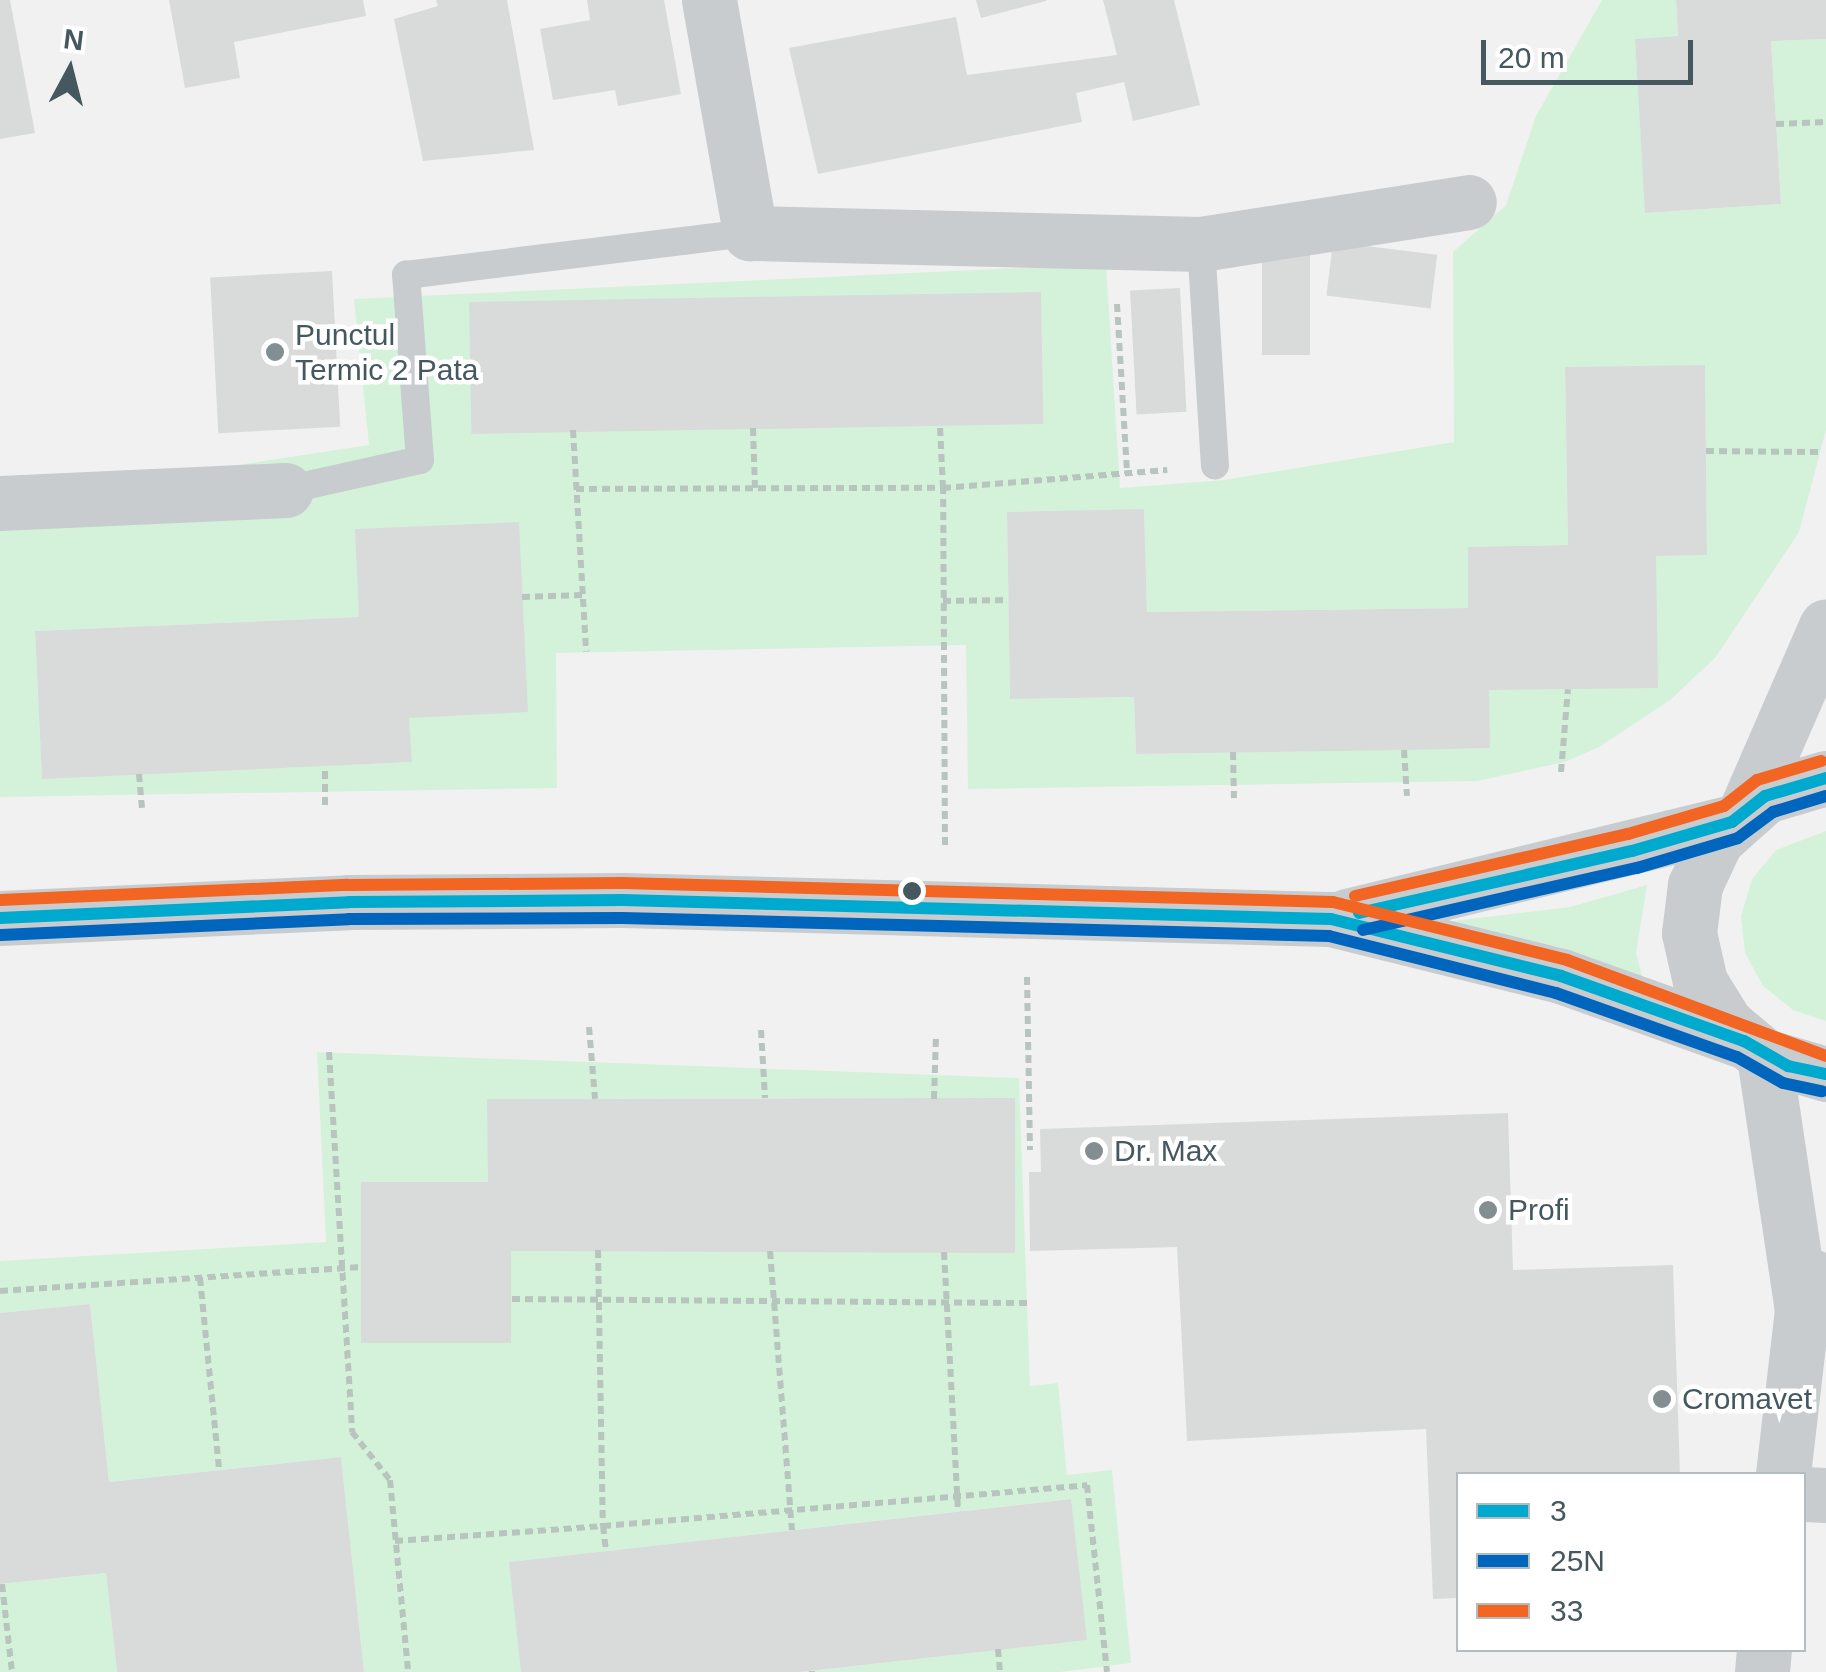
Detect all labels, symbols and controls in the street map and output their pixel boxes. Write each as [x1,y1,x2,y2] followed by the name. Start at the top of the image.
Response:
[20,20,120,120] north arrow
[1486,20,1698,82] scale bar
[62,23,86,56] text: N
[1498,41,1565,74] text: 20 m
[295,317,478,388] place label: Punctul Termic 2 Pata
[264,341,286,363] marker: Punctul Termic 2 Pata
[902,881,922,901] unlabelled marker
[1114,1133,1217,1169] place label: Dr. Max
[1083,1140,1105,1162] marker: Dr. Max
[1508,1192,1570,1228] place label: Profi
[1477,1199,1499,1221] marker: Profi
[1682,1381,1812,1417] place label: Cromavet
[1651,1388,1673,1410] marker: Cromavet
[1456,1472,1806,1652] legend
[1550,1494,1567,1527] text: 3
[1550,1544,1605,1577] text: 25N
[1550,1594,1583,1627] text: 33

